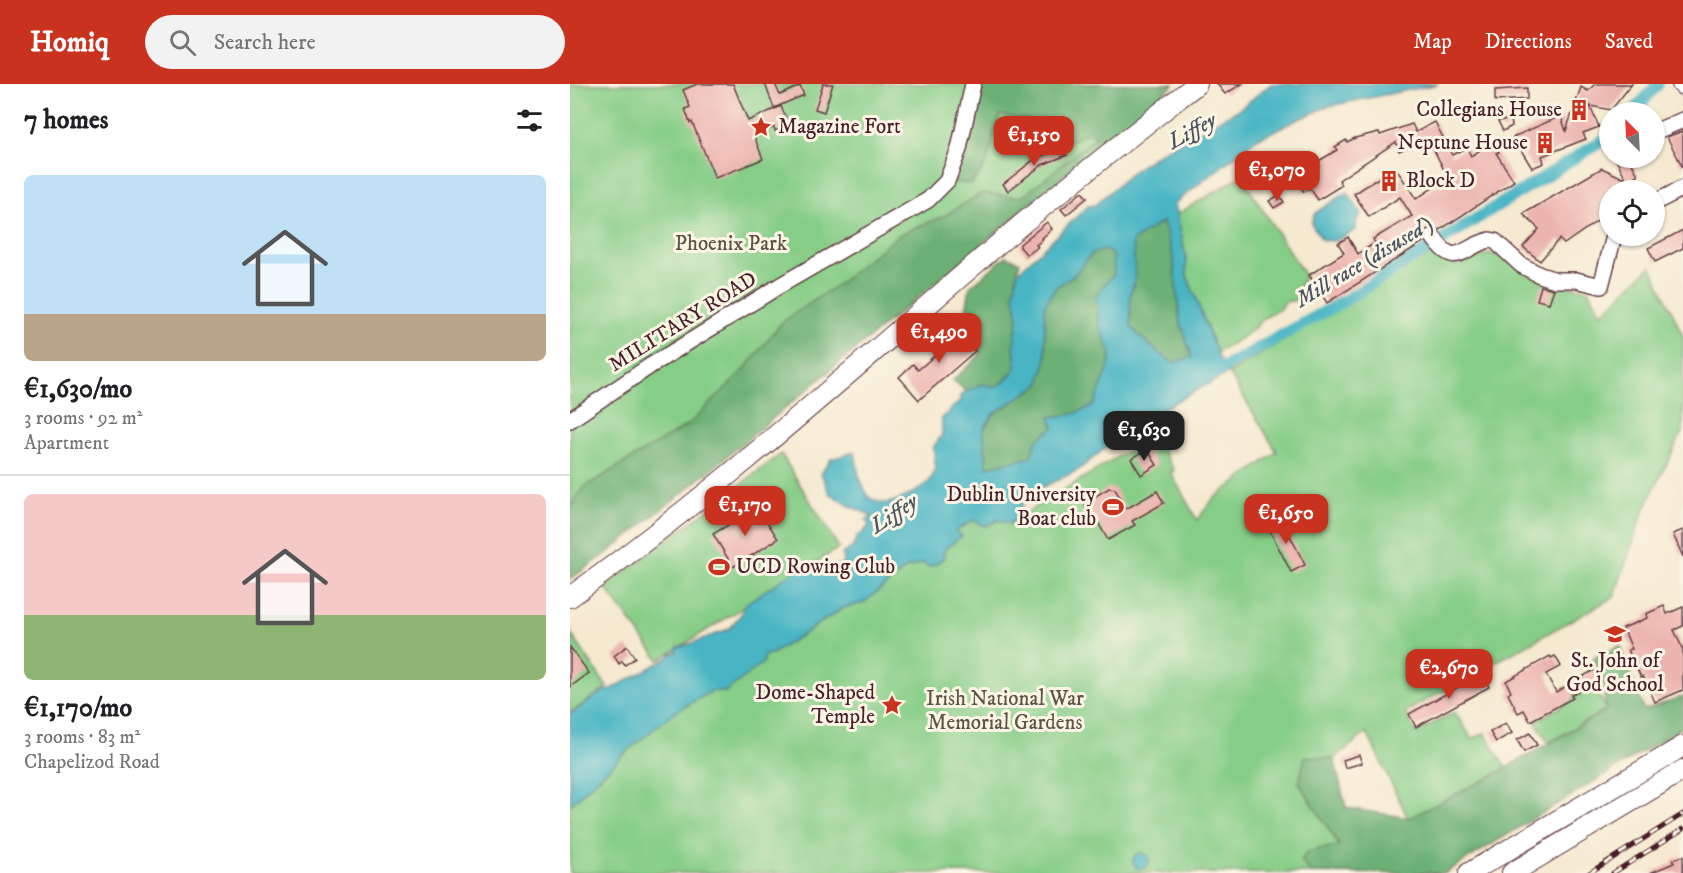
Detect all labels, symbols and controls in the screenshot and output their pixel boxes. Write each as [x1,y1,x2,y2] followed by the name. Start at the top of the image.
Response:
[145,15,565,69] search box
[30,25,109,60] text: Homiq
[166,26,199,59] icon: search
[214,29,316,56] text: Search here
[1413,29,1452,55] text: Map
[1485,29,1572,55] text: Directions
[1605,29,1653,55] text: Saved
[1416,97,1562,123] place label: Collegians House
[1567,98,1591,122] building icon: Collegians House
[1599,102,1665,168] north arrow
[1599,102,1665,246] map controls
[24,104,108,137] text: 7 homes
[513,104,546,137] icon: filters
[1161,106,1222,156] water label: Liffey
[778,114,901,140] place label: Magazine Fort
[749,115,773,139] place icon: Magazine Fort
[985,116,1083,167] pin: €1,150
[1008,123,1060,148] text: €1,150
[1398,130,1528,156] place label: Neptune House
[1533,131,1557,155] building icon: Neptune House
[1228,151,1326,202] pin: €1,070
[1249,158,1305,183] text: €1,070
[1406,168,1475,194] place label: Block D
[1377,169,1401,193] building icon: Block D
[1599,180,1665,246] button: locate
[1289,211,1437,314] water label: Mill race (disused)
[231,214,339,322] icon: home
[675,231,788,257] park label: Phoenix Park
[604,266,762,378] street label: MILITARY ROAD
[890,313,988,364] pin: €1,490
[910,320,968,345] text: €1,490
[24,373,132,406] text: €1,630/mo
[24,406,143,431] text: 3 rooms · 92 m²
[1095,411,1193,462] pin: €1,630
[1117,418,1171,443] text: €1,630
[24,431,109,456] text: Apartment
[946,482,1097,532] place label: Dublin University Boat club
[696,486,794,537] pin: €1,170
[863,488,924,541] water label: Liffey
[718,493,772,518] text: €1,170
[1237,494,1335,545] pin: €1,650
[1101,495,1125,519] sports icon: Dublin University Boat club
[1258,501,1314,526] text: €1,650
[231,533,339,641] icon: home
[736,554,895,580] place label: UCD Rowing Club
[707,555,731,579] sports icon: UCD Rowing Club
[1603,622,1627,646] school or university icon: St. John of God School
[1566,648,1664,698] place label: St. John of God School
[1400,649,1498,700] pin: €2,670
[1420,656,1478,681] text: €2,670
[756,680,876,730] place label: Dome-Shaped Temple
[926,686,1084,736] park label: Irish National War Memorial Gardens
[24,692,132,725] text: €1,170/mo
[880,693,904,717] place icon: Dome-Shaped Temple
[24,725,140,750] text: 3 rooms · 83 m²
[24,750,160,775] text: Chapelizod Road

